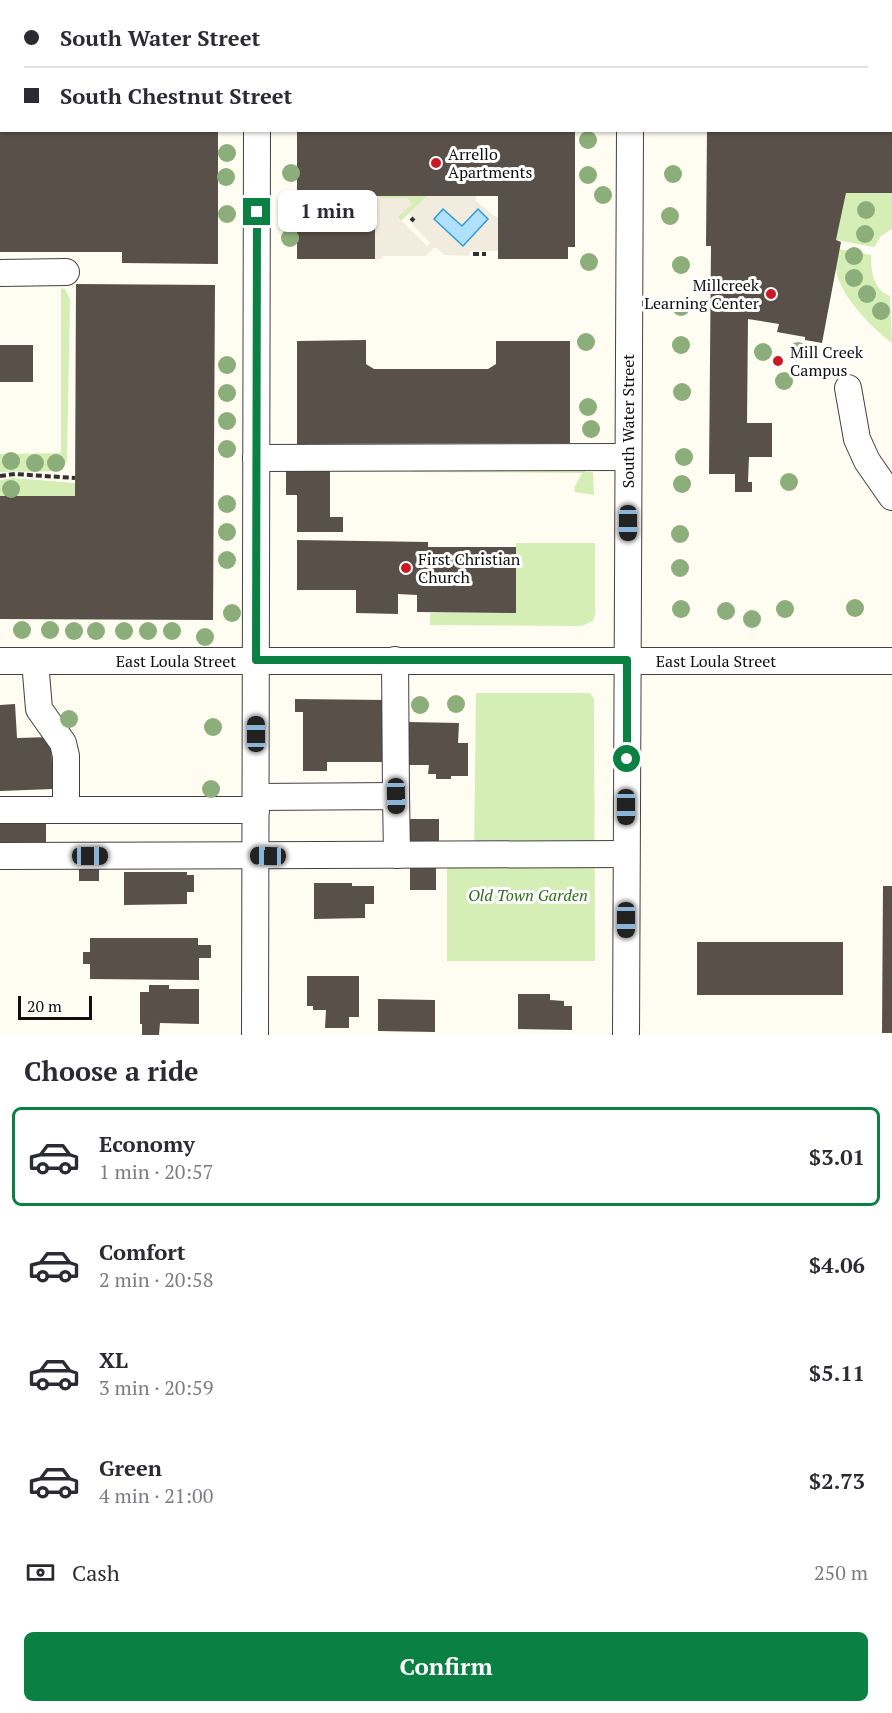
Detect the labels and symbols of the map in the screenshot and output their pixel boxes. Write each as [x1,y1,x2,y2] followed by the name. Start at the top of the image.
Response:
[448,143,532,183] place label: Arrello Apartments
[429,156,443,170] marker: Arrello Apartments
[278,191,377,233] callout: 1 min
[243,198,270,225] route end
[644,274,760,314] place label: Millcreek Learning Center
[764,287,778,301] marker: Millcreek Learning Center
[790,341,864,381] place label: Mill Creek Campus
[617,354,639,488] street label: South Water Street
[771,354,785,368] marker: Mill Creek Campus
[619,505,637,541] car
[418,548,521,588] place label: First Christian Church
[399,561,413,575] marker: First Christian Church
[116,650,236,672] street label: East Loula Street
[656,650,776,672] street label: East Loula Street
[247,716,265,752] car
[613,745,640,772] route start
[387,778,405,814] car
[617,789,635,825] car
[72,847,108,865] car
[250,847,286,865] car
[468,884,588,906] park label: Old Town Garden
[617,902,635,938] car
[18,993,92,1020] scale bar

